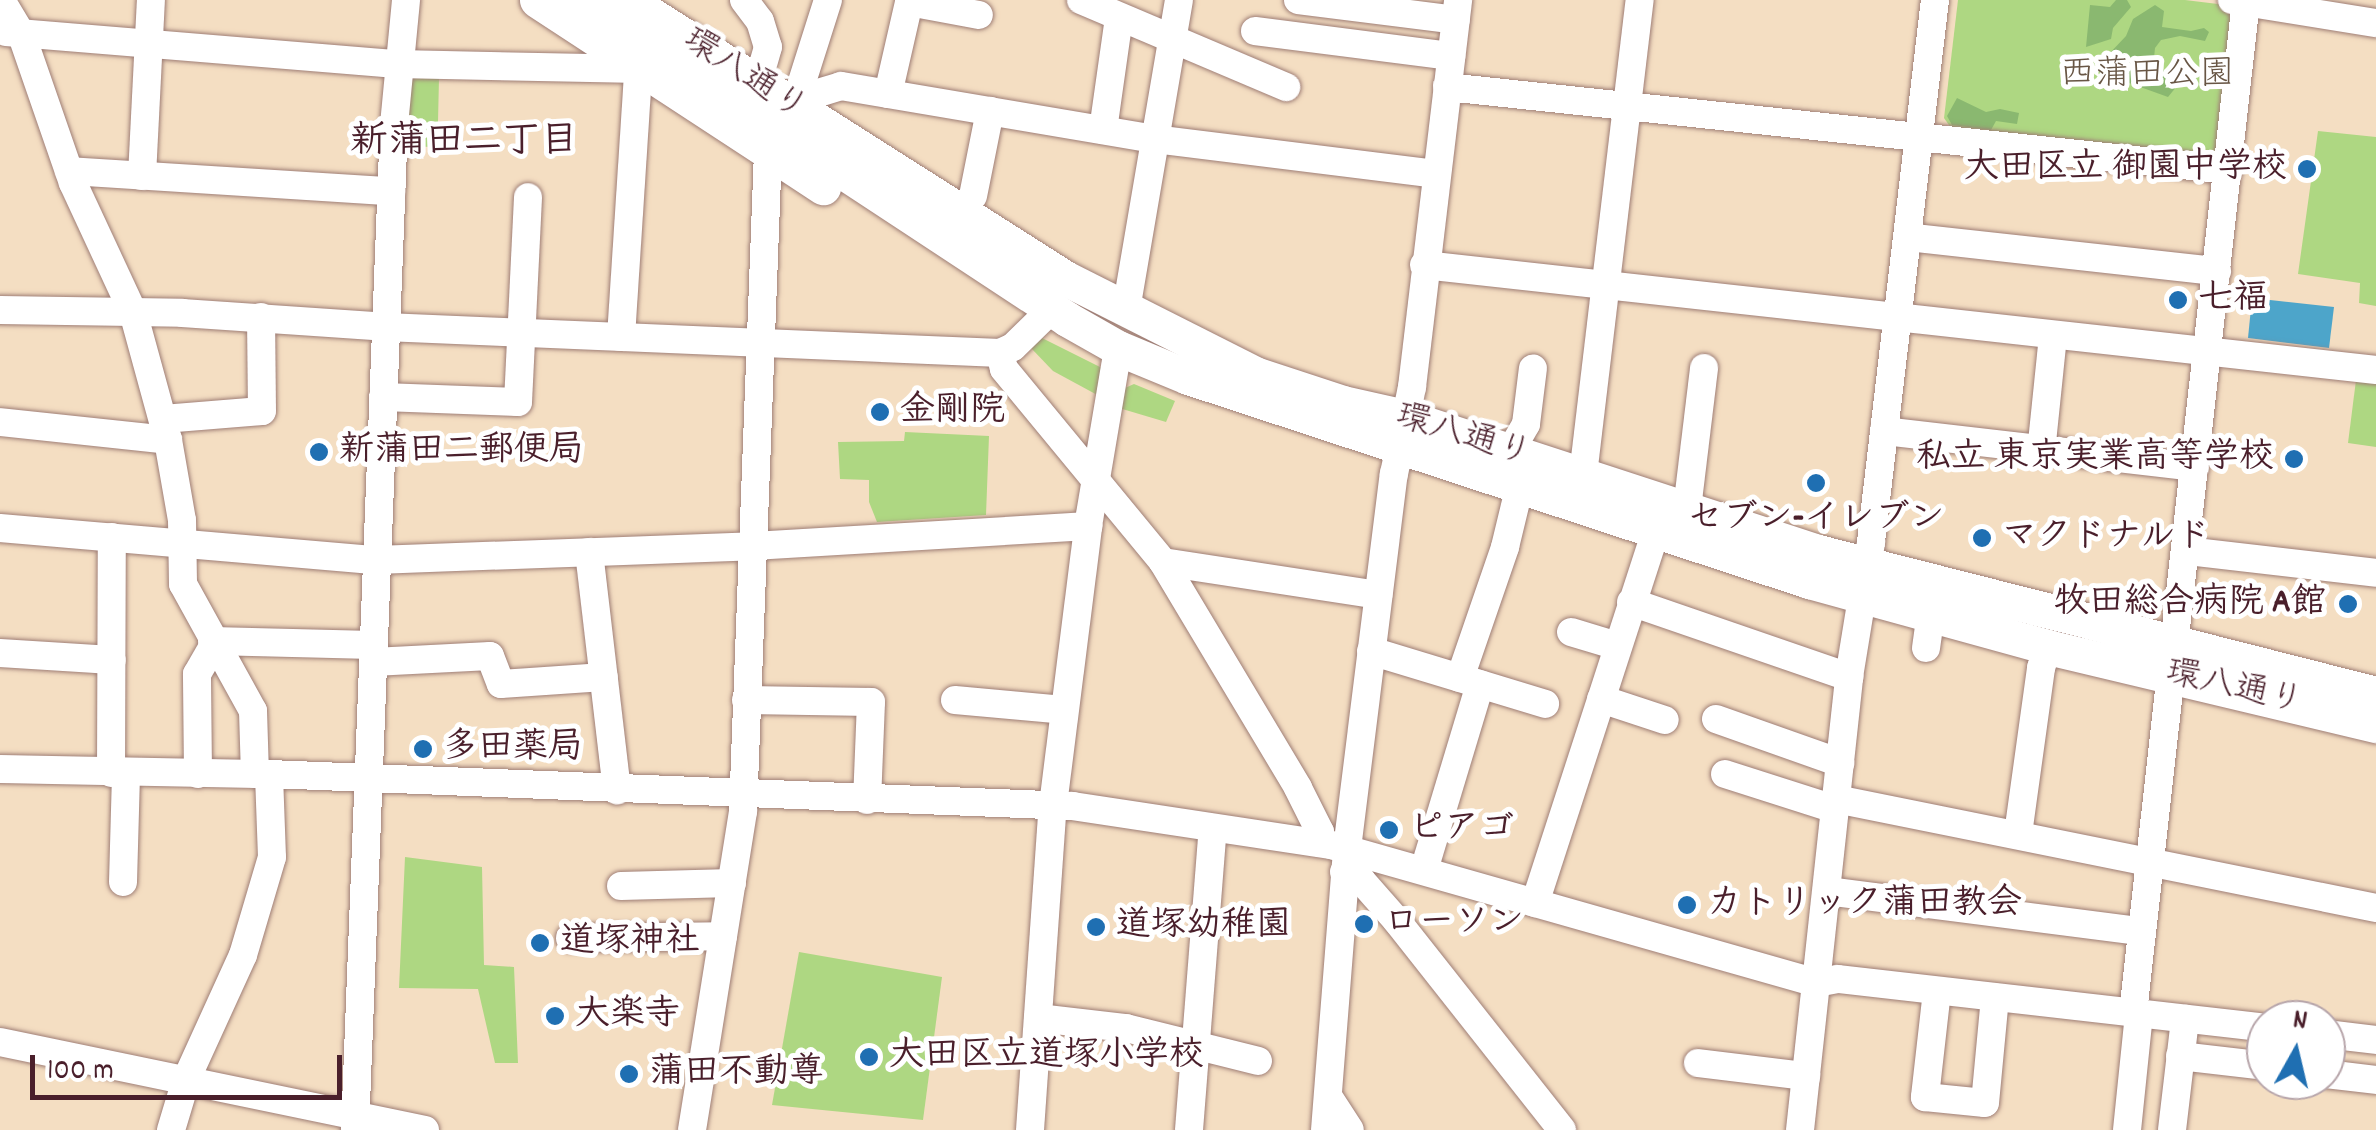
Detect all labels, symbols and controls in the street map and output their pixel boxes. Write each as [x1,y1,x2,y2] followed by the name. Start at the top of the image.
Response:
[674,20,814,132] street label: 環八通り
[2060,55,2234,97] park label: 西蒲田公園
[350,121,578,167] district label: 新蒲田二丁目
[1964,148,2287,190] place label: 大田区立 御園中学校
[2296,158,2318,180] marker: 大田区立 御園中学校
[2198,279,2268,321] place label: 七福
[2167,289,2189,311] marker: 七福
[900,391,1005,433] place label: 金剛院
[1390,396,1536,478] street label: 環八通り
[869,401,891,423] marker: 金剛院
[339,431,584,473] place label: 新蒲田二郵便局
[1916,438,2274,480] place label: 私立 東京実業高等学校
[308,441,330,463] marker: 新蒲田二郵便局
[2283,448,2305,470] marker: 私立 東京実業高等学校
[1805,472,1827,494] marker: セブン-イレブン
[1688,499,1944,541] place label: セブン-イレブン
[2002,517,2212,559] place label: マクドナルド
[1971,527,1993,549] marker: マクドナルド
[2054,583,2326,625] place label: 牧田総合病院 A館
[2335,591,2361,617] marker: 牧田総合病院 A館
[2161,653,2307,725] street label: 環八通り
[443,728,583,770] place label: 多田薬局
[412,738,434,760] marker: 多田薬局
[1409,809,1514,851] place label: ピアゴ
[1378,819,1400,841] marker: ピアゴ
[1707,884,2022,926] place label: カトリック蒲田教会
[1676,894,1698,916] marker: カトリック蒲田教会
[1384,903,1524,945] place label: ローソン
[1116,906,1291,948] place label: 道塚幼稚園
[1353,913,1375,935] marker: ローソン
[1085,916,1107,938] marker: 道塚幼稚園
[560,922,700,964] place label: 道塚神社
[529,932,551,954] marker: 道塚神社
[575,995,680,1037] place label: 大楽寺
[2246,1000,2346,1100] north arrow
[2290,1002,2310,1043] text: N
[544,1005,566,1027] marker: 大楽寺
[35,1035,348,1097] scale bar
[889,1036,1204,1078] place label: 大田区立道塚小学校
[858,1046,880,1068] marker: 大田区立道塚小学校
[47,1051,114,1094] text: 100 m
[649,1053,824,1095] place label: 蒲田不動尊
[618,1063,640,1085] marker: 蒲田不動尊

